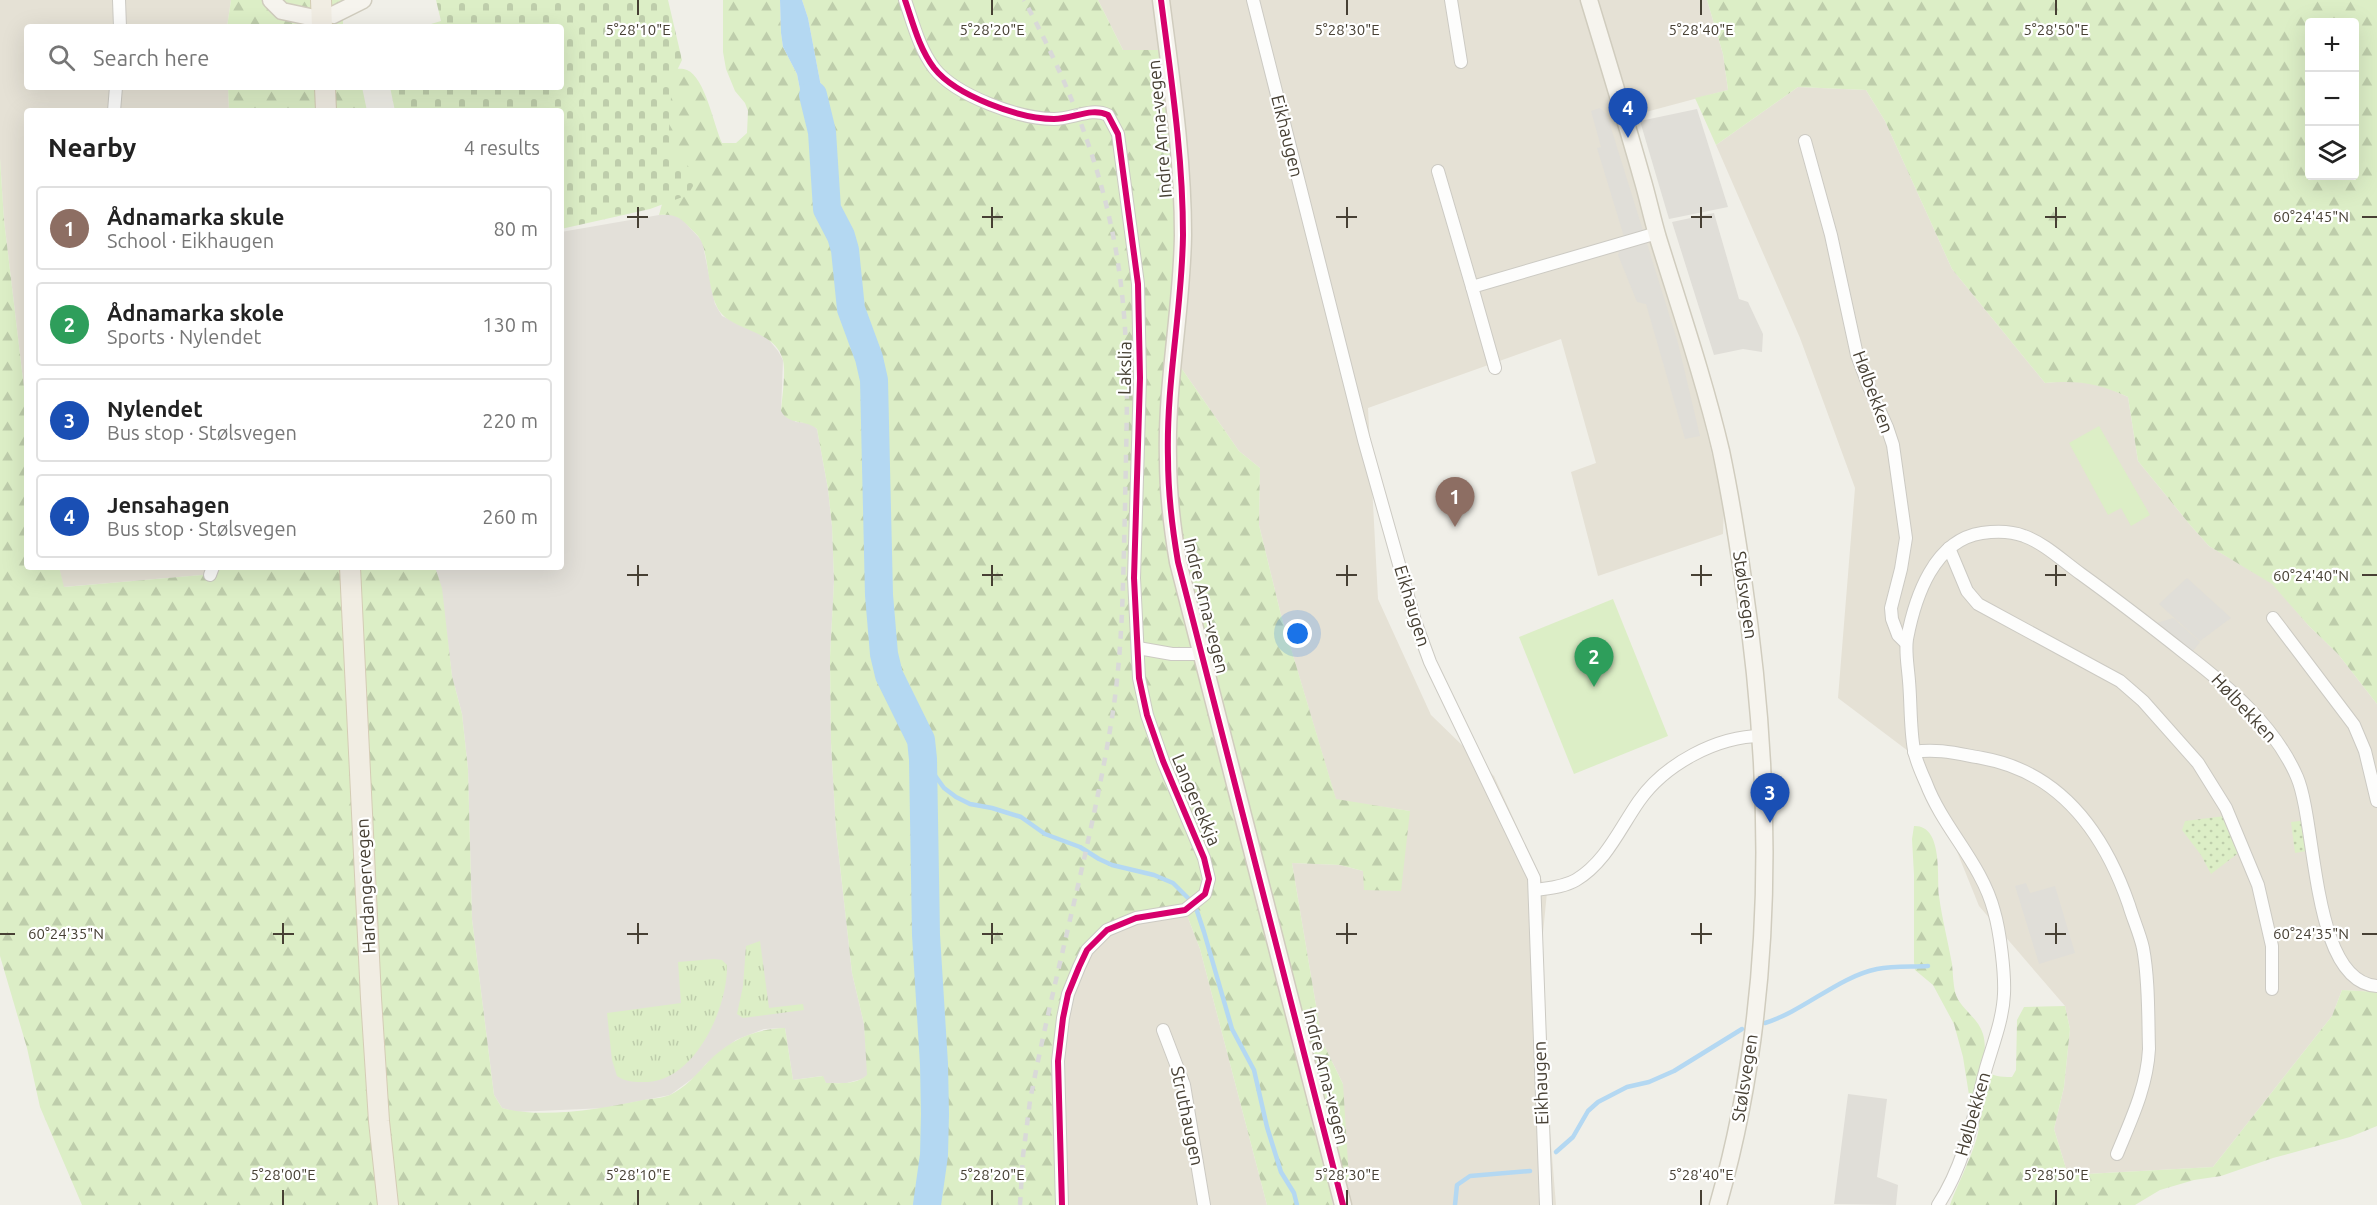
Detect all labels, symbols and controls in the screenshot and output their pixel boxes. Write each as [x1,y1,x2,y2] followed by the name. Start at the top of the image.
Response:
[2305,18,2359,180] map controls
[2305,18,2359,72] button: +
[605,21,671,38] text: 5°28'10"E
[959,21,1025,38] text: 5°28'20"E
[1314,21,1380,38] text: 5°28'30"E
[1668,21,1734,38] text: 5°28'40"E
[2023,21,2089,38] text: 5°28'50"E
[24,24,564,90] search box
[45,41,78,74] icon: search
[93,45,209,70] text: Search here
[1143,59,1175,199] street label: Indre Arna-vegen
[2305,72,2359,126] button: −
[1608,88,1648,138] pin: 4
[1268,93,1308,179] street label: Eikhaugen
[2305,126,2359,180] button: layers
[48,133,136,162] text: Nearby
[464,136,540,159] text: 4 results
[107,204,284,229] text: Ådnamarka skule
[2273,208,2349,225] text: 60°24'45"N
[64,217,75,240] text: 1
[494,217,538,240] text: 80 m
[107,229,274,252] text: School · Eikhaugen
[107,300,284,325] text: Ådnamarka skole
[64,313,75,336] text: 2
[482,313,538,336] text: 130 m
[107,325,261,348] text: Sports · Nylendet
[1114,341,1134,395] street label: Lakslia
[1850,348,1898,436] street label: Hølbekken
[107,396,203,421] text: Nylendet
[64,409,75,432] text: 3
[482,409,538,432] text: 220 m
[107,421,297,444] text: Bus stop · Stølsvegen
[1436,478,1474,527] pin: 1
[107,492,230,517] text: Jensahagen
[64,505,75,528] text: 4
[482,505,538,528] text: 260 m
[107,517,297,540] text: Bus stop · Stølsvegen
[1180,536,1233,676] street label: Indre Arna-vegen
[1730,550,1762,640] street label: Stølsvegen
[1391,563,1435,649] street label: Eikhaugen
[2273,567,2349,584] text: 60°24'40"N
[1283,619,1312,648] your location
[1574,638,1614,687] pin: 2
[2208,669,2281,746] street label: Hølbekken
[1169,751,1225,848] street label: Langerekkja
[1750,774,1790,823] pin: 3
[351,818,379,954] street label: Hardangervegen
[28,925,104,942] text: 60°24'35"N
[2273,925,2349,942] text: 60°24'35"N
[1300,1007,1353,1147] street label: Indre Arna-vegen
[1727,1032,1761,1123] street label: Stølsvegen
[1529,1041,1551,1125] street label: Eikhaugen
[1168,1064,1208,1167] street label: Struthaugen
[1951,1069,1994,1158] street label: Hølbekken
[250,1166,316,1183] text: 5°28'00"E
[605,1166,671,1183] text: 5°28'10"E
[959,1166,1025,1183] text: 5°28'20"E
[1314,1166,1380,1183] text: 5°28'30"E
[1668,1166,1734,1183] text: 5°28'40"E
[2023,1166,2089,1183] text: 5°28'50"E

